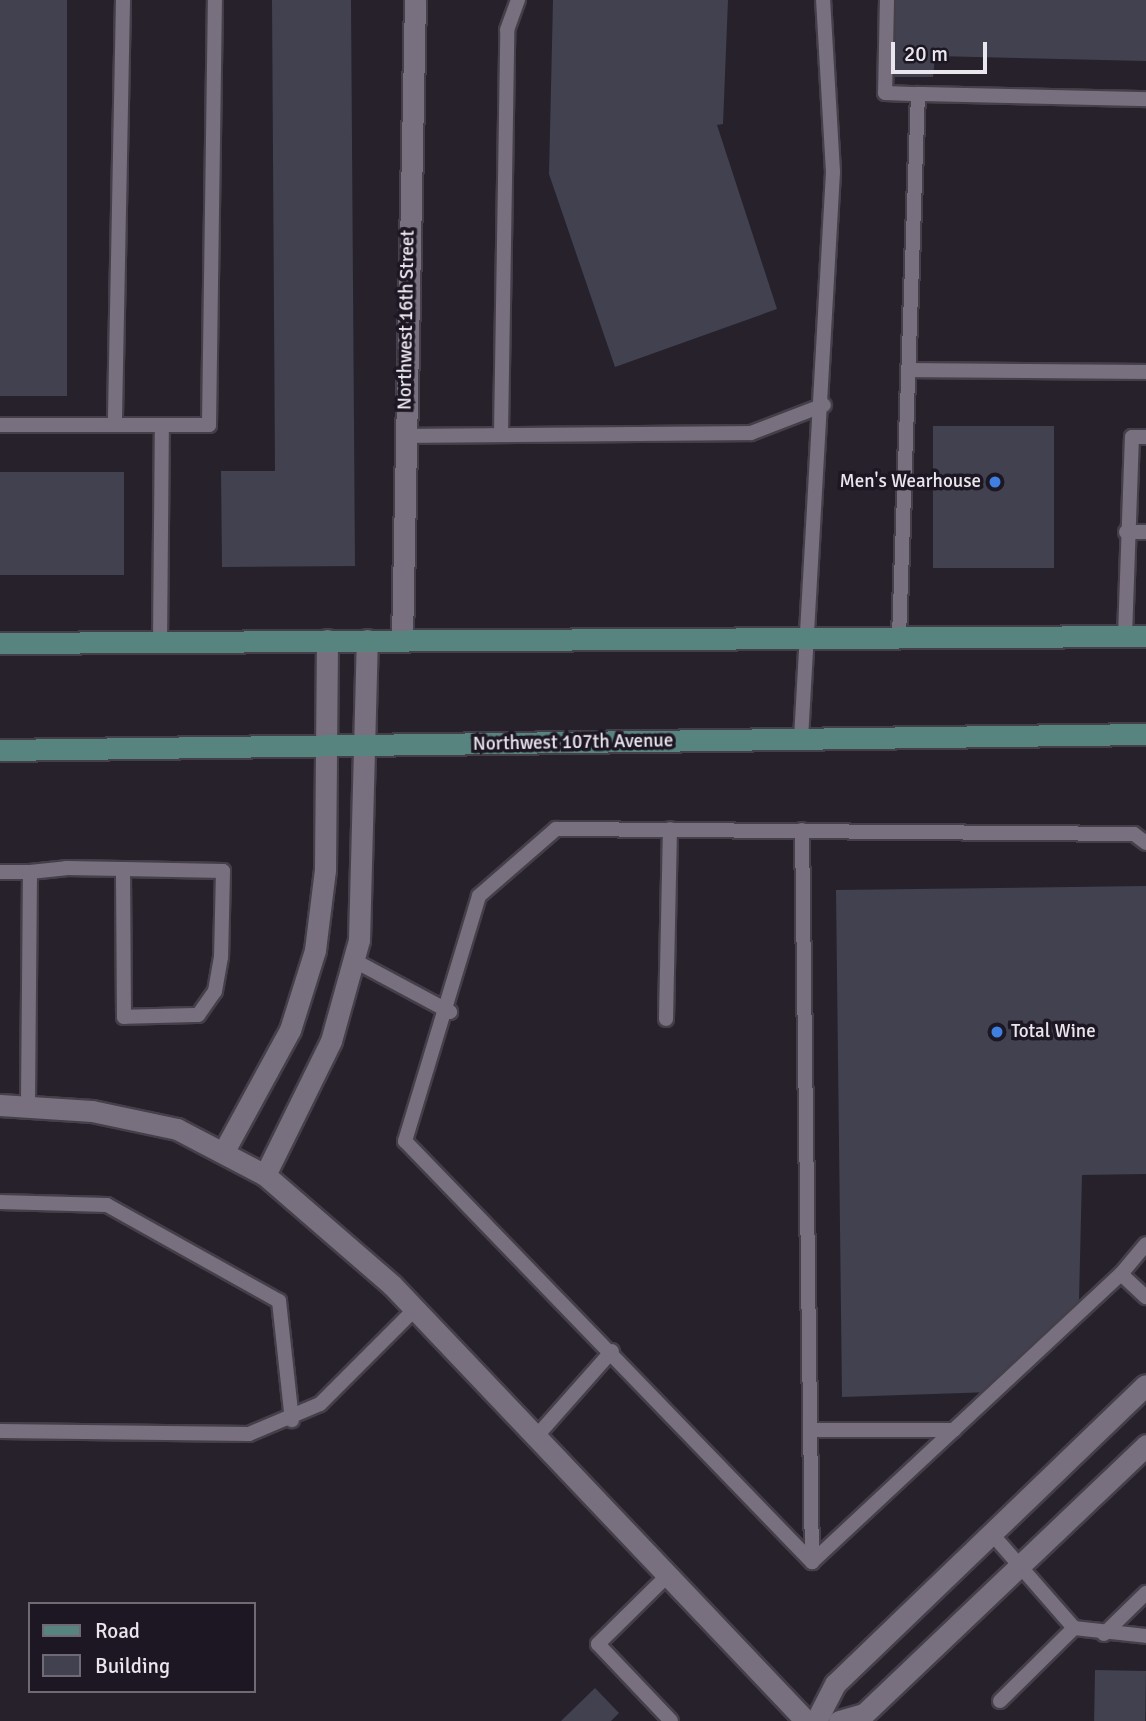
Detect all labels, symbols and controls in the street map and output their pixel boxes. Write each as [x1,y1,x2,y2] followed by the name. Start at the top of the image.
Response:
[894,28,990,72] scale bar
[904,41,948,67] text: 20 m
[394,230,420,410] street label: Northwest 16th Street
[839,471,981,493] place label: Men's Wearhouse
[987,474,1003,490] marker: Men's Wearhouse
[473,730,673,756] street label: Northwest 107th Avenue
[1011,1021,1096,1043] place label: Total Wine
[989,1024,1005,1040] marker: Total Wine
[28,1602,256,1693] legend
[95,1618,140,1644] text: Road
[95,1653,170,1679] text: Building

